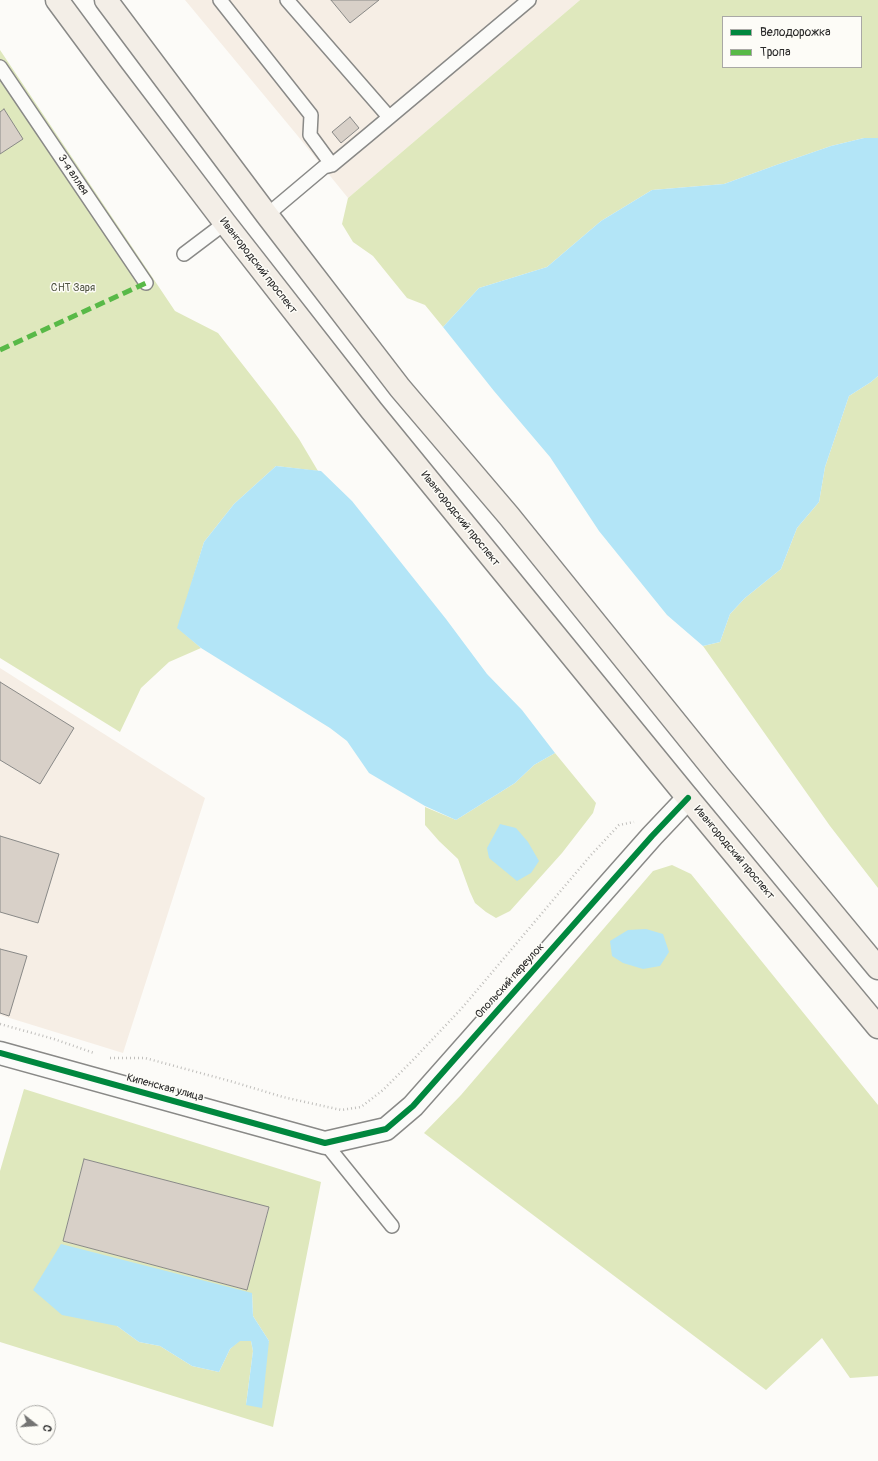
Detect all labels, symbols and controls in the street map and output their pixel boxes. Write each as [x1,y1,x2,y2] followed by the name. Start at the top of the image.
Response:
[722,16,862,68] legend
[760,25,831,40] text: Велодорожка
[760,45,790,60] text: Тропа
[55,152,91,198] street label: 3-я аллея
[216,215,300,317] street label: Ивангородский проспект
[51,281,95,295] park label: СНТ Заря
[418,469,502,569] street label: Ивангородский проспект
[691,803,777,903] street label: Ивангородский проспект
[473,941,547,1021] street label: Опольский переулок
[125,1071,205,1105] street label: Кипенская улица
[16,1405,56,1445] north arrow
[40,1423,54,1434] text: С

